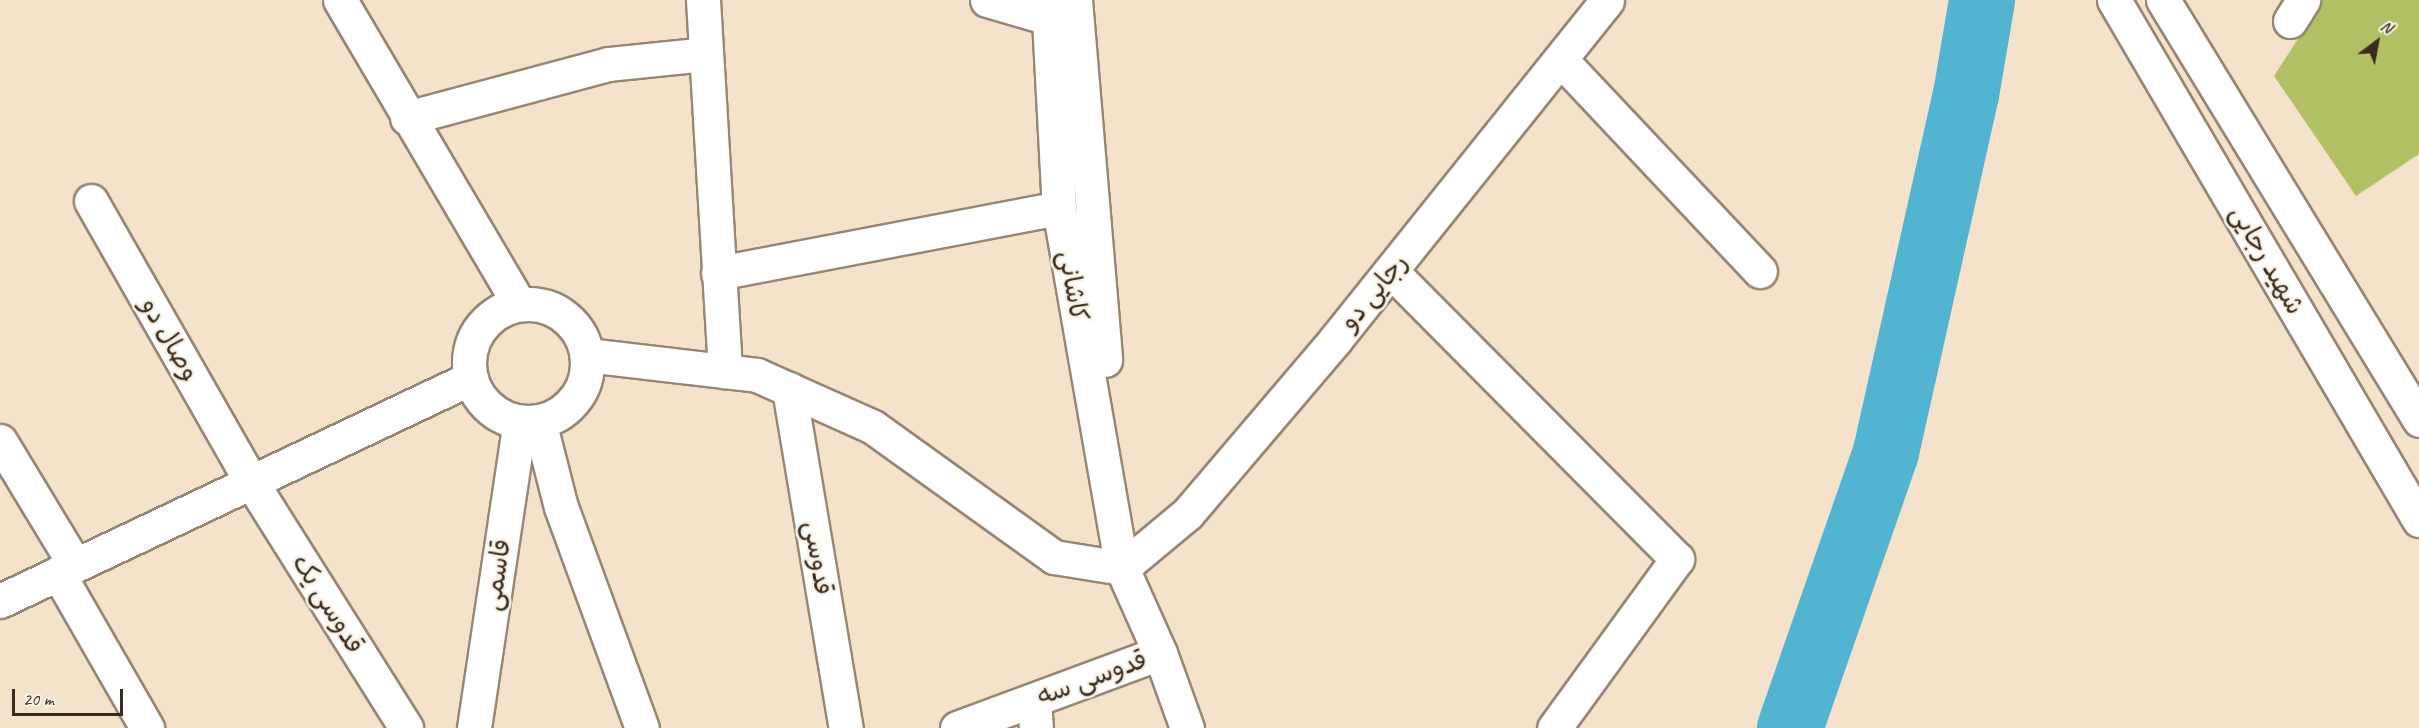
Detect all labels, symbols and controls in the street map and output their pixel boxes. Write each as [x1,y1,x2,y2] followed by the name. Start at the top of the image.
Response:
[2347,12,2407,72] north arrow
[2377,16,2396,38] text: N
[2223,200,2311,320] street label: شهید رجایی
[1334,247,1414,337] street label: رجایی دو
[1051,248,1095,324] street label: کاشانی
[134,293,206,387] street label: وصال دو
[797,519,839,597] street label: قدوسی
[477,537,517,613] street label: قاسمی
[285,549,371,659] street label: قدوسی یک
[1033,644,1151,712] street label: قدوسی سه
[15,677,126,715] scale bar
[23,688,54,710] text: 20 m

